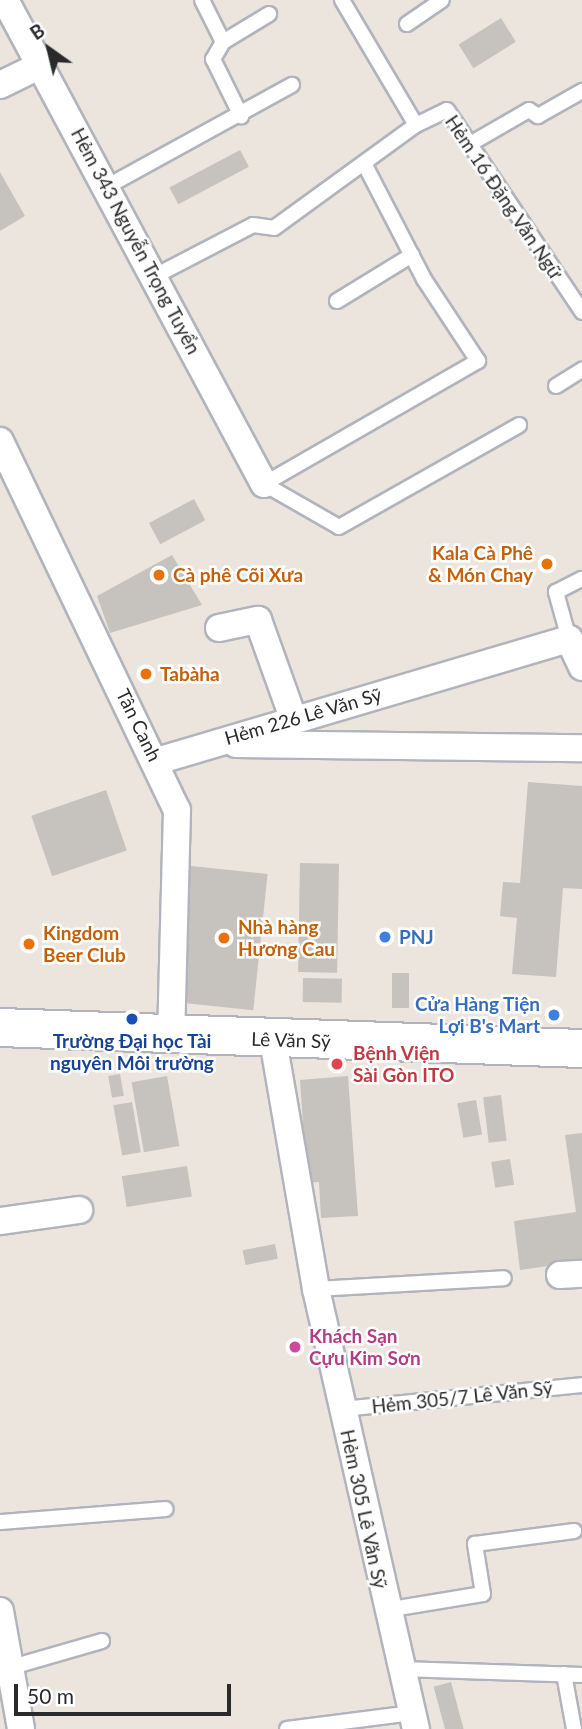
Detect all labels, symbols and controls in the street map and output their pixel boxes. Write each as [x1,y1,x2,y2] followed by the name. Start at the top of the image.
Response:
[14,14,84,84] north arrow
[25,18,49,44] text: B
[440,110,568,284] street label: Hẻm 16 Đặng Văn Ngữ
[66,123,206,359] street label: Hẻm 343 Nguyễn Trọng Tuyển
[428,542,533,586] place label: Kala Cà Phê & Món Chay
[539,556,555,572] marker: Kala Cà Phê & Món Chay
[173,564,303,586] place label: Cà phê Cõi Xưa
[151,567,167,583] marker: Cà phê Cõi Xưa
[160,663,220,685] place label: Tabàha
[138,666,154,682] marker: Tabàha
[222,683,384,749] street label: Hẻm 226 Lê Văn Sỹ
[112,685,166,765] street label: Tân Canh
[238,916,335,960] place label: Nhà hàng Hương Cau
[43,922,126,966] place label: Kingdom Beer Club
[399,926,434,948] place label: PNJ
[377,929,393,945] marker: PNJ
[216,930,232,946] marker: Nhà hàng Hương Cau
[21,936,37,952] marker: Kingdom Beer Club
[414,993,540,1037] place label: Cửa Hàng Tiện Lợi B's Mart
[546,1007,562,1023] marker: Cửa Hàng Tiện Lợi B's Mart
[124,1011,140,1027] marker: Trường Đại học Tài nguyên Môi trường
[251,1027,331,1053] street label: Lê Văn Sỹ
[50,1030,214,1074] place label: Trường Đại học Tài nguyên Môi trường
[353,1042,454,1086] place label: Bệnh Viện Sài Gòn ITO
[327,1054,347,1074] marker: Bệnh Viện Sài Gòn ITO
[309,1325,421,1369] place label: Khách Sạn Cựu Kim Sơn
[287,1339,303,1355] marker: Khách Sạn Cựu Kim Sơn
[370,1376,554,1418] street label: Hẻm 305/7 Lê Văn Sỹ
[336,1427,392,1591] street label: Hẻm 305 Lê Văn Sỹ
[18,1670,234,1714] scale bar
[27,1683,74,1708] text: 50 m

